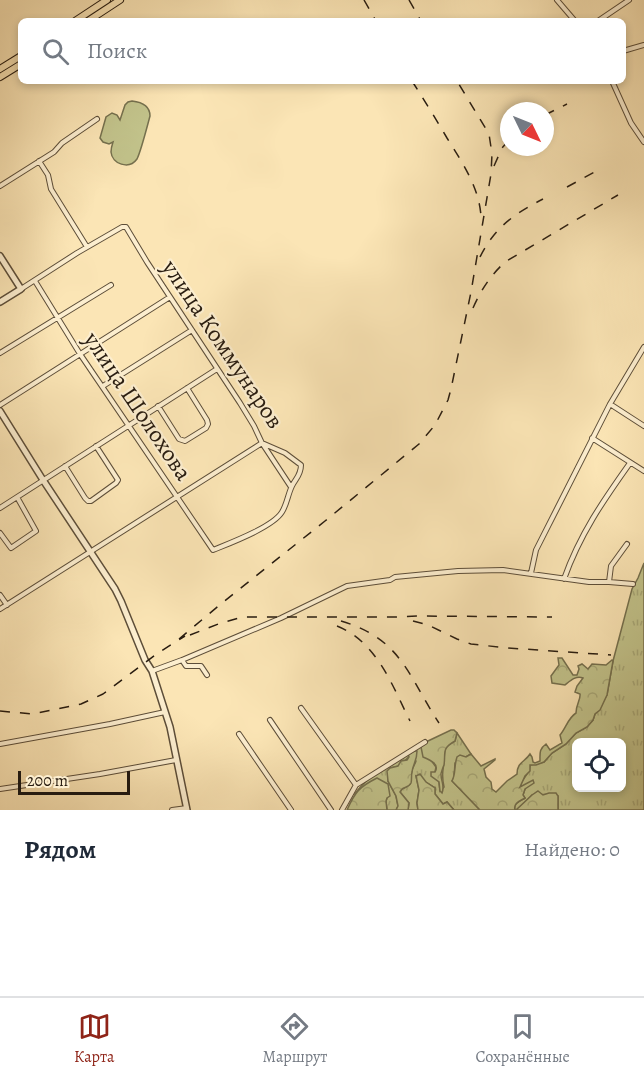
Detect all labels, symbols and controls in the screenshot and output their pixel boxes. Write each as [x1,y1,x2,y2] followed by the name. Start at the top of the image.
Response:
[18,18,626,84] search box
[39,35,72,68] icon: search
[87,36,147,66] text: Поиск
[500,102,554,156] north arrow
[154,253,291,435] street label: улица Коммунаров
[76,325,200,487] street label: улица Шолохова
[572,738,626,792] map controls
[572,738,626,792] button: locate
[18,768,130,796] scale bar
[27,770,68,792] text: 200 m
[24,832,96,867] text: Рядом
[524,836,620,863] text: Найдено: 0
[74,1010,114,1068] tab: Карта
[263,1010,327,1068] tab: Маршрут
[476,1010,570,1068] tab: Сохранённые

